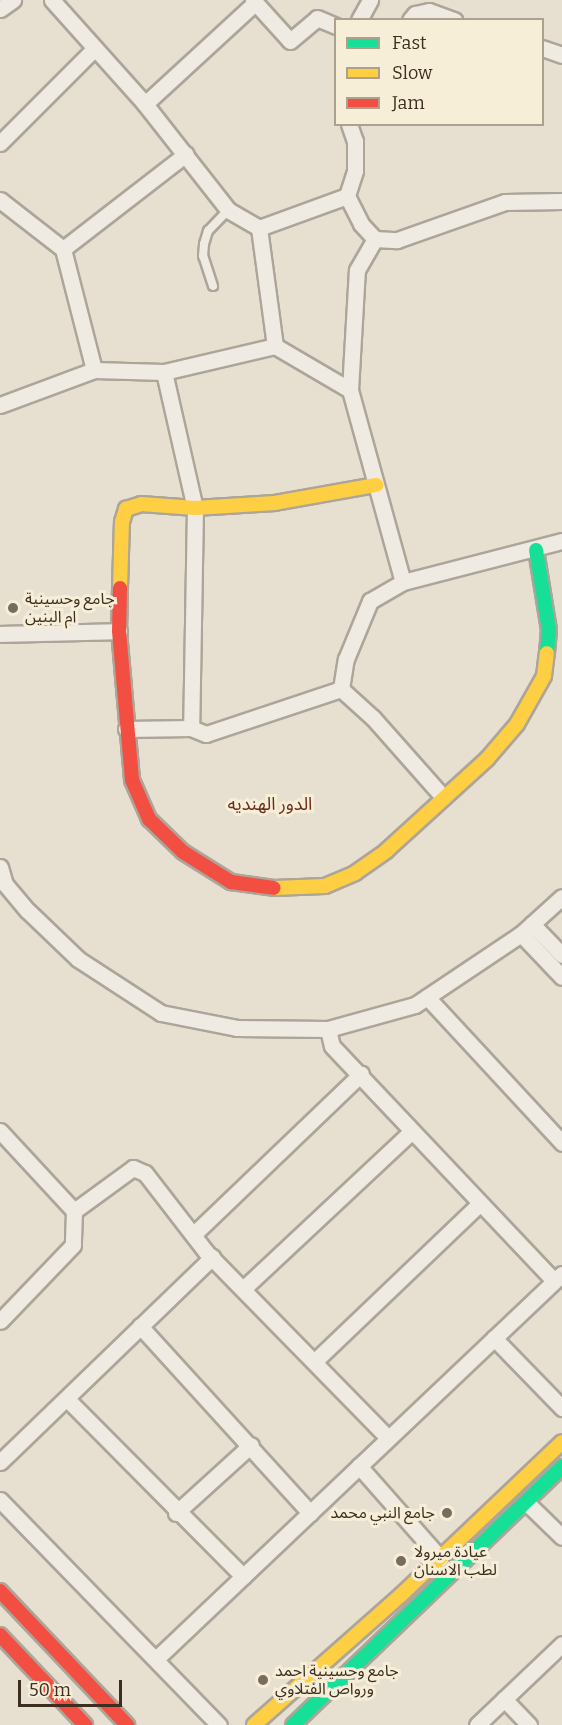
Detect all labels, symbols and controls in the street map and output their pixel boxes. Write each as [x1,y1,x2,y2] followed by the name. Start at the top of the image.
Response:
[334,18,544,126] legend
[392,32,427,54] text: Fast
[392,62,432,84] text: Slow
[392,92,425,114] text: Jam
[25,589,115,627] place label: جامع وحسينية ام البنين
[6,601,20,615] marker: جامع وحسينية ام البنين
[228,793,312,815] district label: الدور الهنديه
[331,1503,435,1523] place label: جامع النبي محمد
[440,1506,454,1520] marker: جامع النبي محمد
[414,1542,497,1580] place label: عيادة ميرولا لطب الاسنان
[392,1552,410,1570] marker: عيادة ميرولا لطب الاسنان
[275,1661,399,1699] place label: جامع وحسينية احمد ورواص الفتلاوي
[21,1668,124,1706] scale bar
[256,1673,270,1687] marker: جامع وحسينية احمد ورواص الفتلاوي
[29,1679,71,1701] text: 50 m

